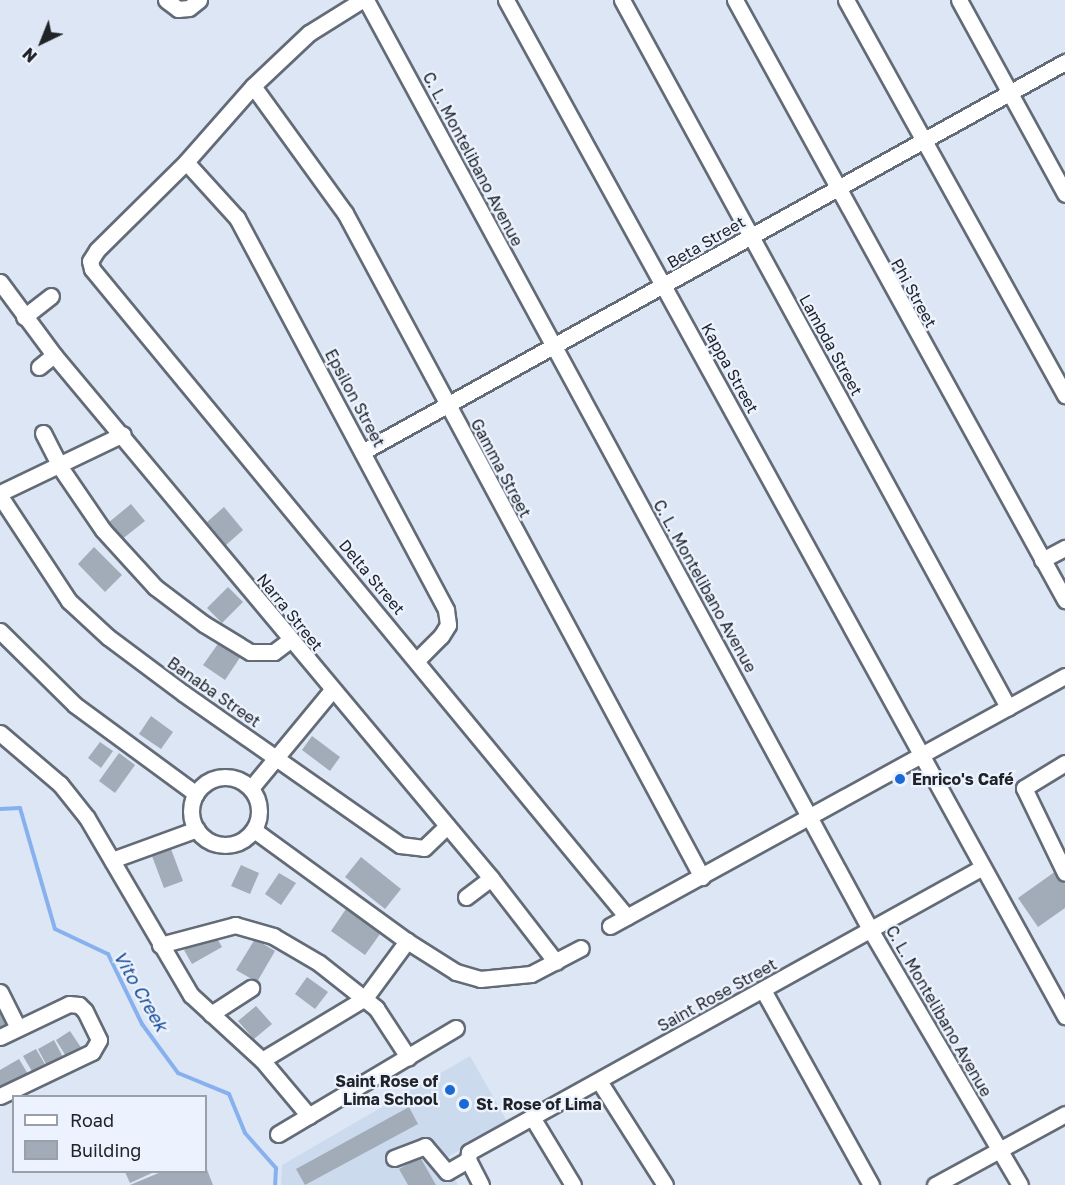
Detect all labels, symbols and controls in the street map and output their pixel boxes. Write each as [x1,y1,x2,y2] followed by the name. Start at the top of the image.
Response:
[12,12,72,72] north arrow
[18,44,41,67] text: N
[419,69,527,249] street label: C. L. Montelibano Avenue
[664,212,748,272] street label: Beta Street
[887,255,941,331] street label: Phi Street
[795,291,867,399] street label: Lambda Street
[697,320,763,416] street label: Kappa Street
[321,346,389,450] street label: Epsilon Street
[467,415,535,521] street label: Gamma Street
[649,496,761,676] street label: C. L. Montelibano Avenue
[335,536,409,618] street label: Delta Street
[253,569,327,655] street label: Narra Street
[164,653,264,731] street label: Banaba Street
[912,769,1014,789] place label: Enrico's Café
[893,772,907,786] marker: Enrico's Café
[882,922,996,1100] street label: C. L. Montelibano Avenue
[109,947,173,1035] water label: Vito Creek
[654,954,780,1036] street label: Saint Rose Street
[335,1071,438,1109] place label: Saint Rose of Lima School
[443,1083,457,1097] marker: Saint Rose of Lima School
[476,1094,602,1114] place label: St. Rose of Lima
[12,1095,207,1173] legend
[457,1097,471,1111] marker: St. Rose of Lima
[70,1109,114,1131] text: Road
[70,1139,141,1161] text: Building

